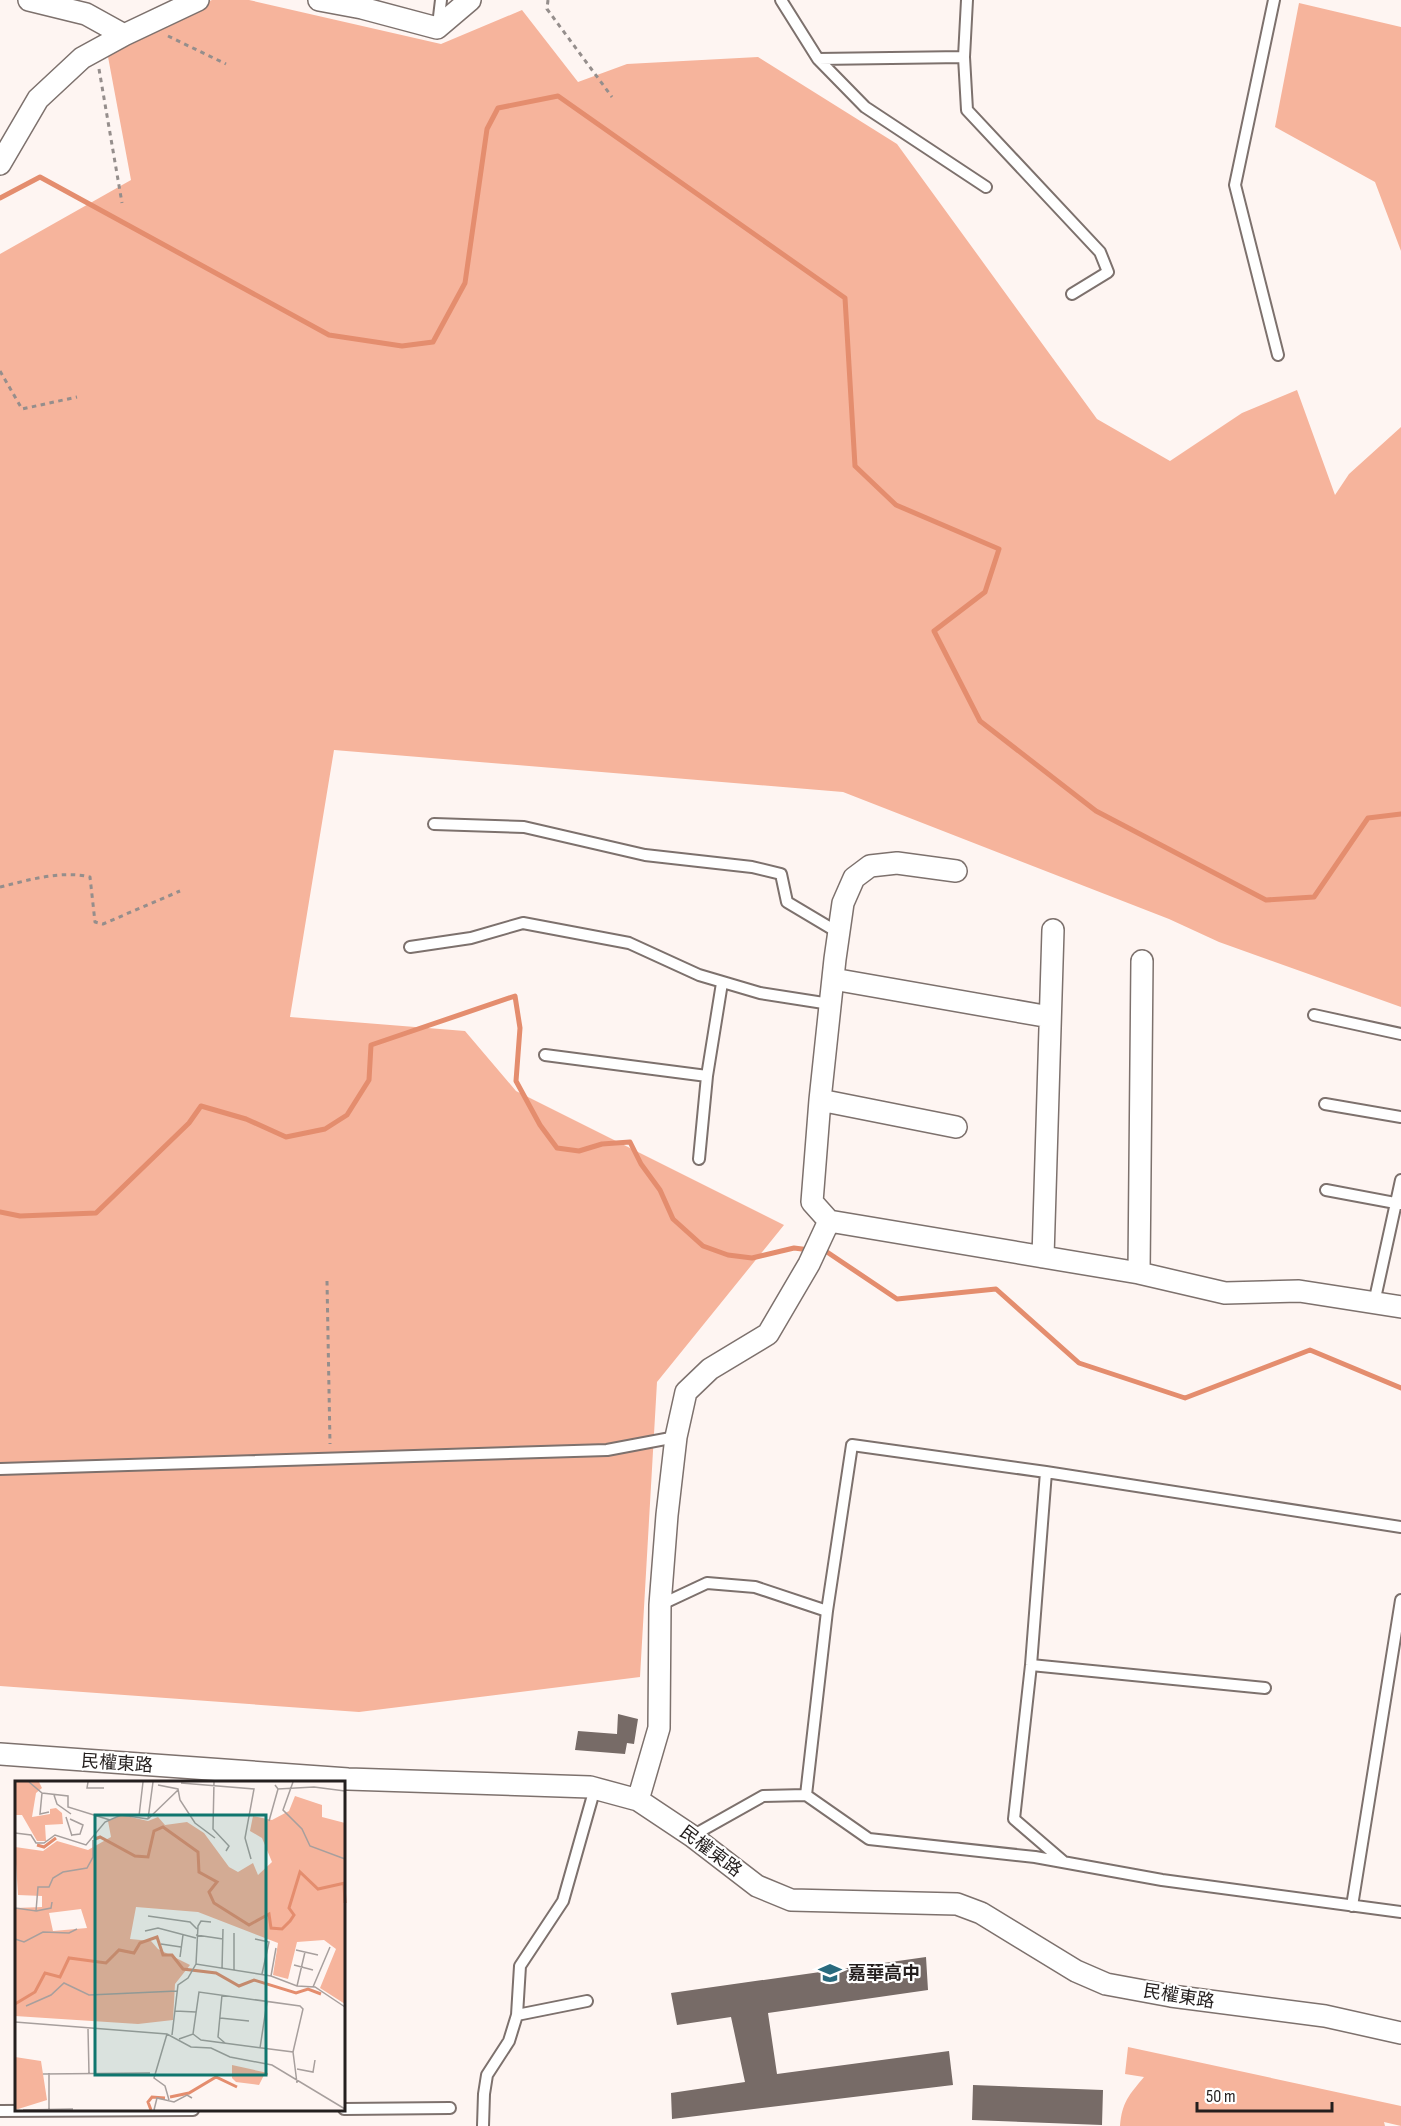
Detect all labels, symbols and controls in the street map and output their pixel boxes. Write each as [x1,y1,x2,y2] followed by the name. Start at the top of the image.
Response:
[80,1751,154,1776] street label: 民權東路
[15,1781,345,2111] inset map
[676,1821,746,1881] street label: 民權東路
[817,1960,843,1986] school or university icon: 嘉華高中
[848,1963,920,1984] place label: 嘉華高中
[1142,1980,1216,2012] street label: 民權東路
[1197,2075,1332,2113] scale bar
[1206,2086,1236,2107] text: 50 m

